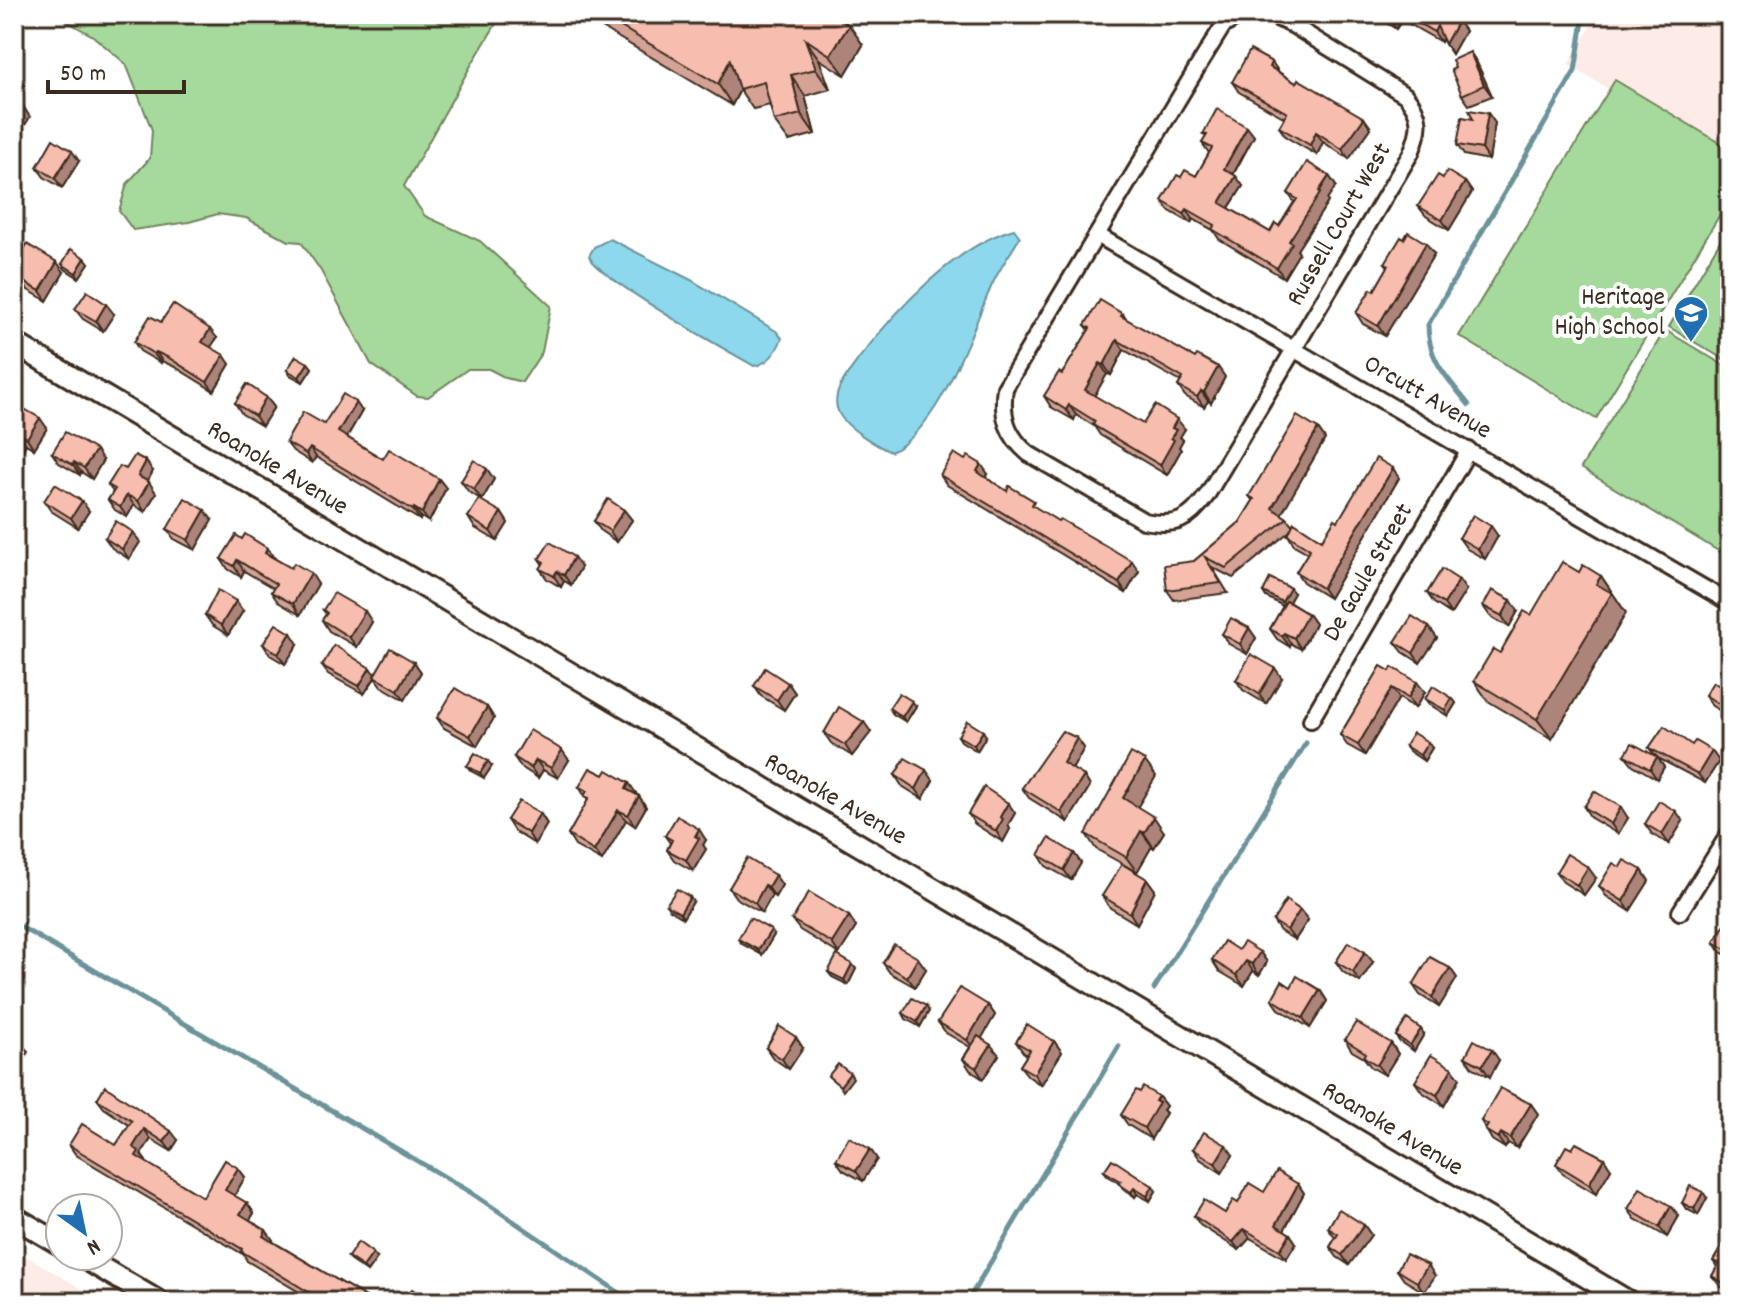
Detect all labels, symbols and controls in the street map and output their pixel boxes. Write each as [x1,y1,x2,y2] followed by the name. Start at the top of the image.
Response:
[48,44,184,94] scale bar
[60,58,106,92] text: 50 m
[1278,136,1402,314] street label: Russell Court West
[1555,280,1665,347] place label: Heritage High School
[1672,294,1710,344] school or university icon: Heritage High School
[1356,346,1498,450] street label: Orcutt Avenue
[199,412,355,526] street label: Roanoke Avenue
[1314,497,1424,649] street label: De Gaule Street
[757,744,913,856] street label: Roanoke Avenue
[1314,1073,1470,1187] street label: Roanoke Avenue
[44,1192,124,1272] north arrow
[80,1230,106,1262] text: N

